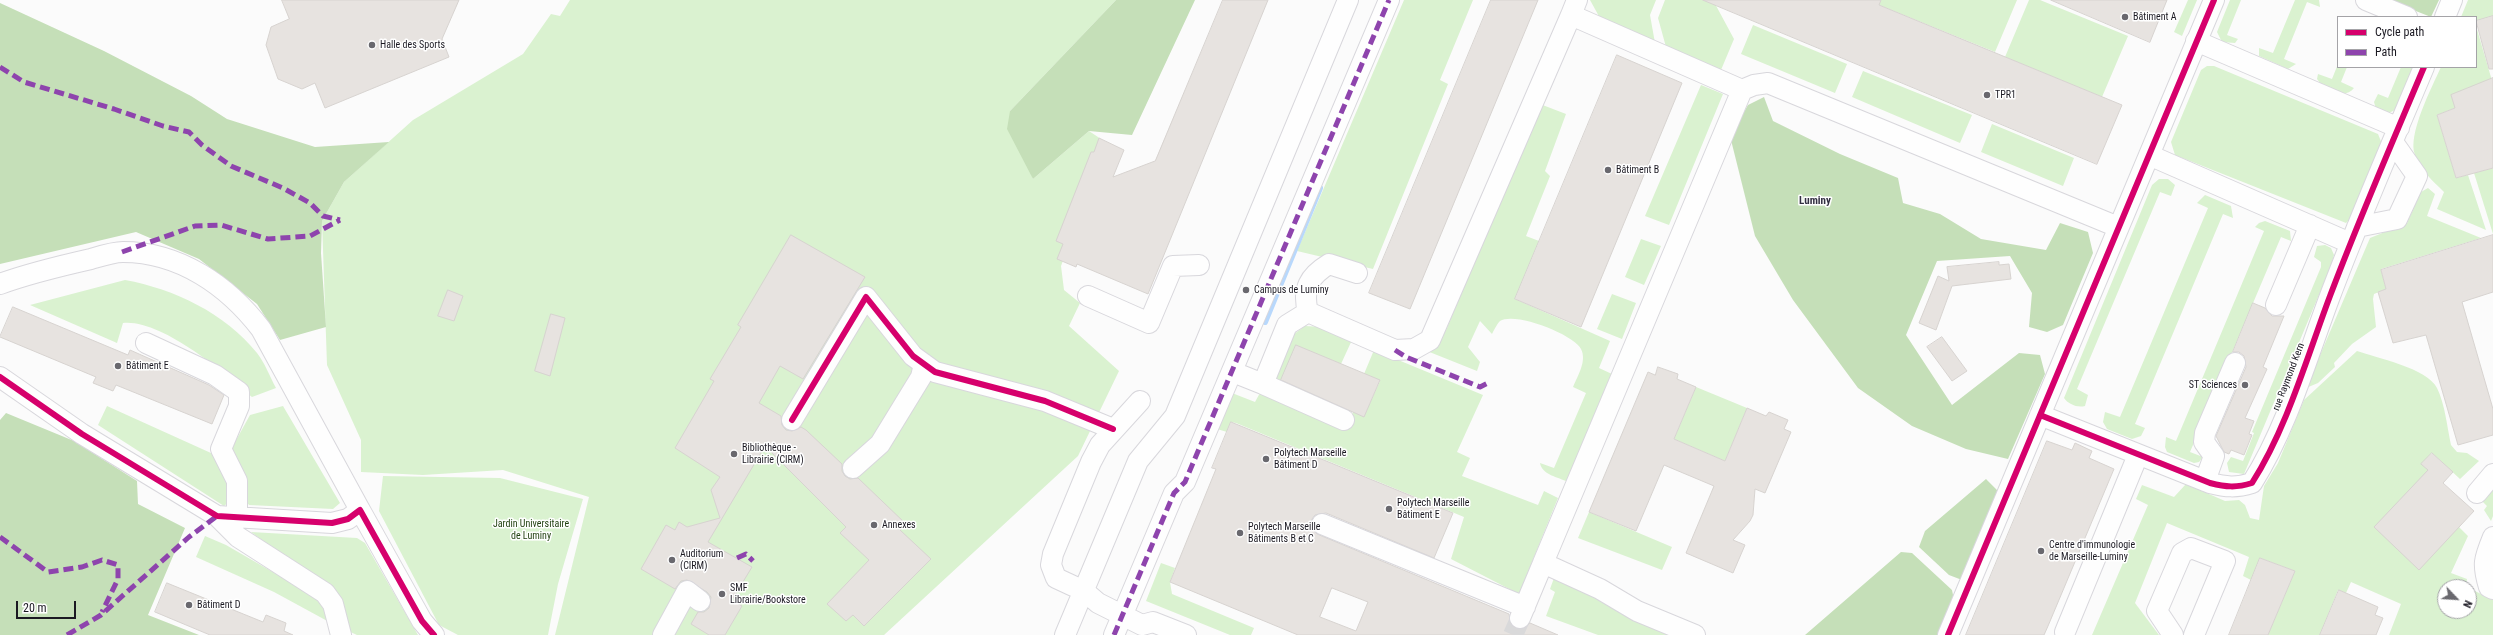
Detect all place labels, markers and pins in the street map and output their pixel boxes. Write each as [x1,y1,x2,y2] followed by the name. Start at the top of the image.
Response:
[2133,11,2177,23] place label: Bâtiment A
[2120,12,2130,22] marker: Bâtiment A
[380,39,445,51] place label: Halle des Sports
[367,40,377,50] marker: Halle des Sports
[1995,89,2016,101] place label: TPR1
[1982,90,1992,100] marker: TPR1
[1616,164,1659,176] place label: Bâtiment B
[1603,165,1613,175] marker: Bâtiment B
[1254,284,1329,296] place label: Campus de Luminy
[1241,285,1251,295] marker: Campus de Luminy
[126,360,169,372] place label: Bâtiment E
[113,361,123,371] marker: Bâtiment E
[2189,379,2237,391] place label: ST Sciences
[2240,380,2250,390] marker: ST Sciences
[742,442,804,466] place label: Bibliothèque - Librairie (CIRM)
[1274,447,1347,470] place label: Polytech Marseille Bâtiment D
[729,449,739,459] marker: Bibliothèque - Librairie (CIRM)
[1261,454,1271,464] marker: Polytech Marseille Bâtiment D
[1397,497,1470,520] place label: Polytech Marseille Bâtiment E
[1384,504,1394,514] marker: Polytech Marseille Bâtiment E
[882,519,916,531] place label: Annexes
[869,520,879,530] marker: Annexes
[1248,521,1321,544] place label: Polytech Marseille Bâtiments B et C
[1235,528,1245,538] marker: Polytech Marseille Bâtiments B et C
[2049,539,2135,562] place label: Centre d'immunologie de Marseille-Luminy
[2036,546,2046,556] marker: Centre d'immunologie de Marseille-Luminy
[680,548,723,572] place label: Auditorium (CIRM)
[667,555,677,565] marker: Auditorium (CIRM)
[730,582,806,606] place label: SMF Librairie/Bookstore
[717,589,727,599] marker: SMF Librairie/Bookstore
[197,599,241,611] place label: Bâtiment D
[184,600,194,610] marker: Bâtiment D

